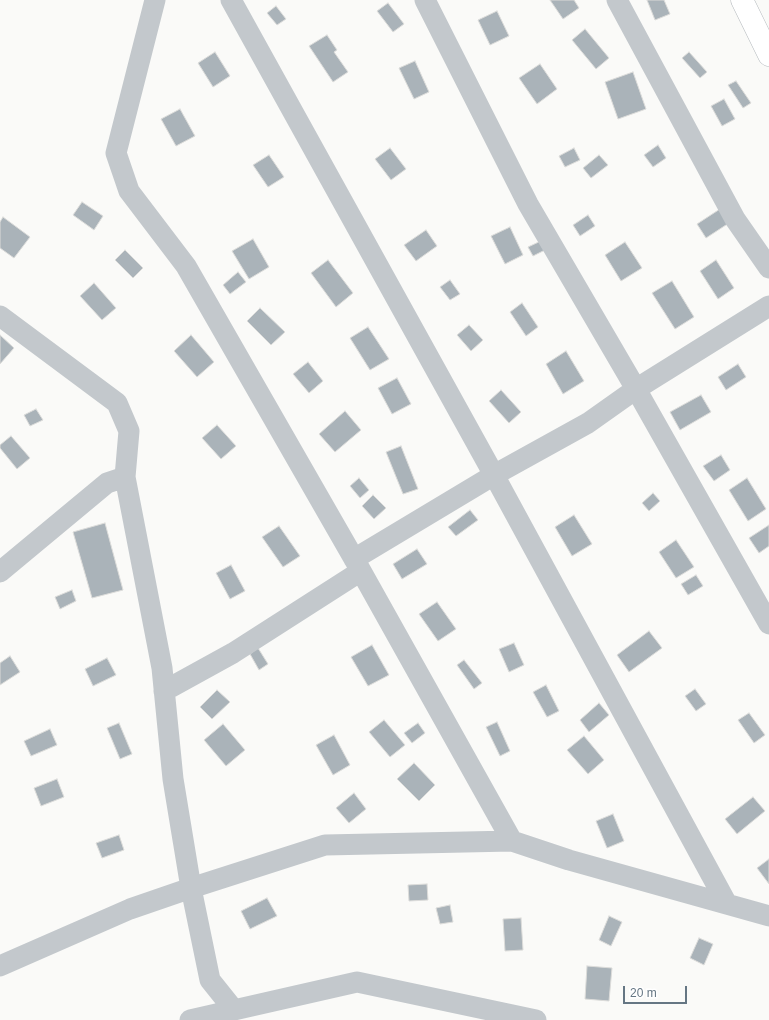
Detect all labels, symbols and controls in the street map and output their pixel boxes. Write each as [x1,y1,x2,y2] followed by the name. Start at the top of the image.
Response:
[625,978,689,1004] scale bar
[630,986,657,1000] text: 20 m

